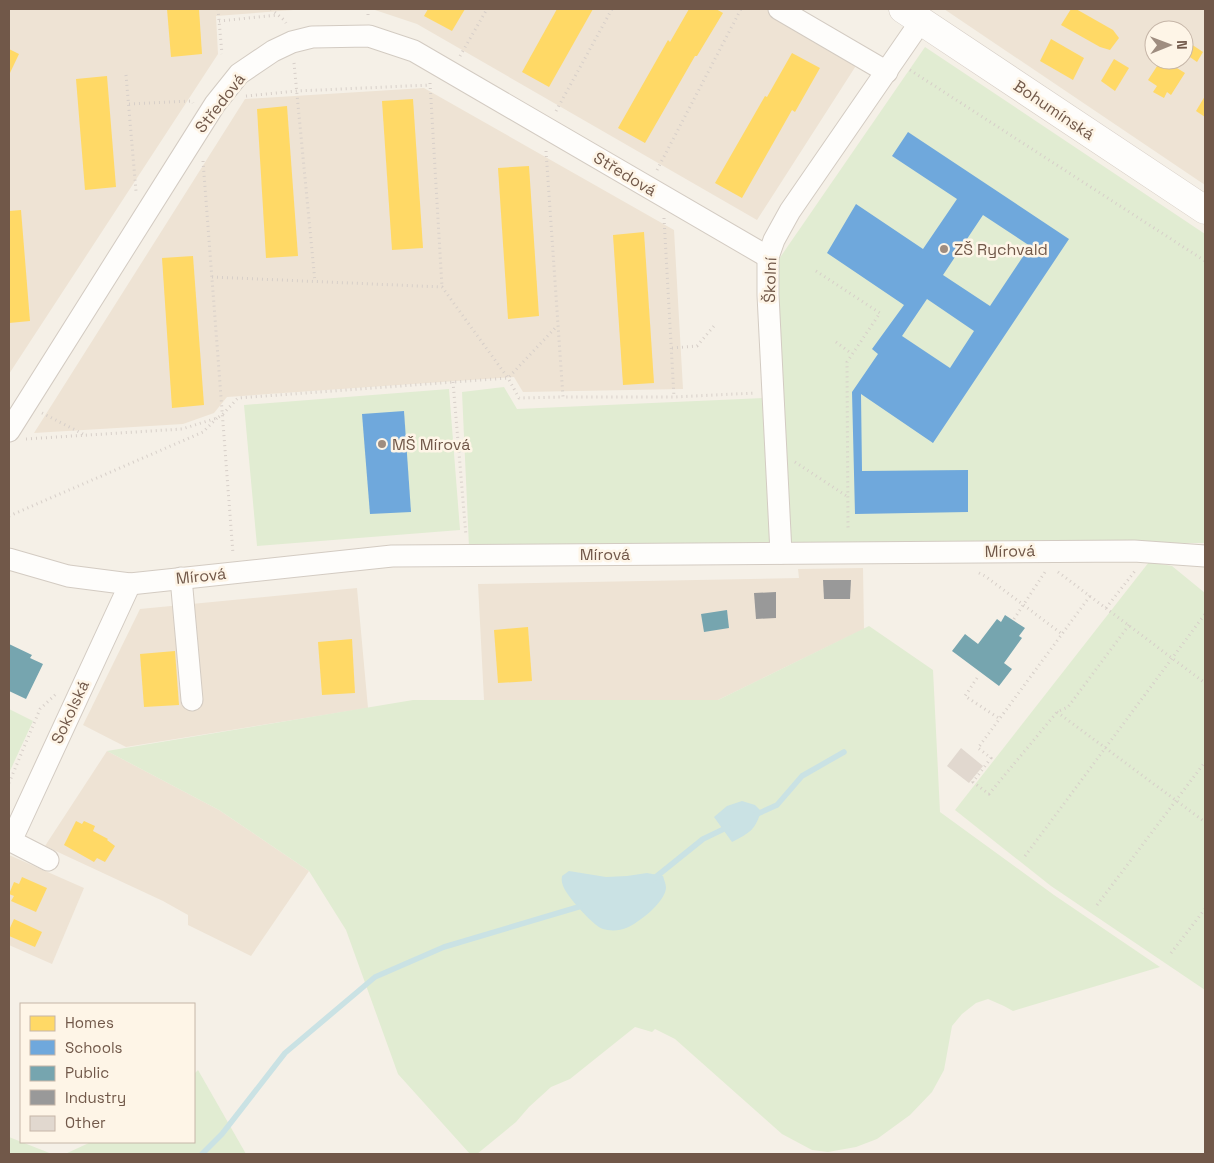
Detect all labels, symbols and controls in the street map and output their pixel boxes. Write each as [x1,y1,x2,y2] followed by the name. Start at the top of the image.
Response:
[1144,20,1194,70] north arrow
[1173,40,1191,50] text: N
[190,69,250,137] street label: Středová
[1009,75,1099,145] street label: Bohumínská
[590,147,660,201] street label: Středová
[954,239,1048,260] place label: ZŠ Rychvald
[938,243,950,255] marker: ZŠ Rychvald
[759,257,781,303] street label: Školní
[392,434,470,455] place label: MŠ Mírová
[376,438,388,450] marker: MŠ Mírová
[984,540,1036,562] street label: Mírová
[580,544,630,565] street label: Mírová
[175,563,227,589] street label: Mírová
[46,677,94,747] street label: Sokolská
[20,1003,195,1143] legend
[65,1013,114,1032] text: Homes
[65,1038,123,1057] text: Schools
[65,1063,109,1082] text: Public
[65,1088,126,1107] text: Industry
[65,1113,106,1132] text: Other

